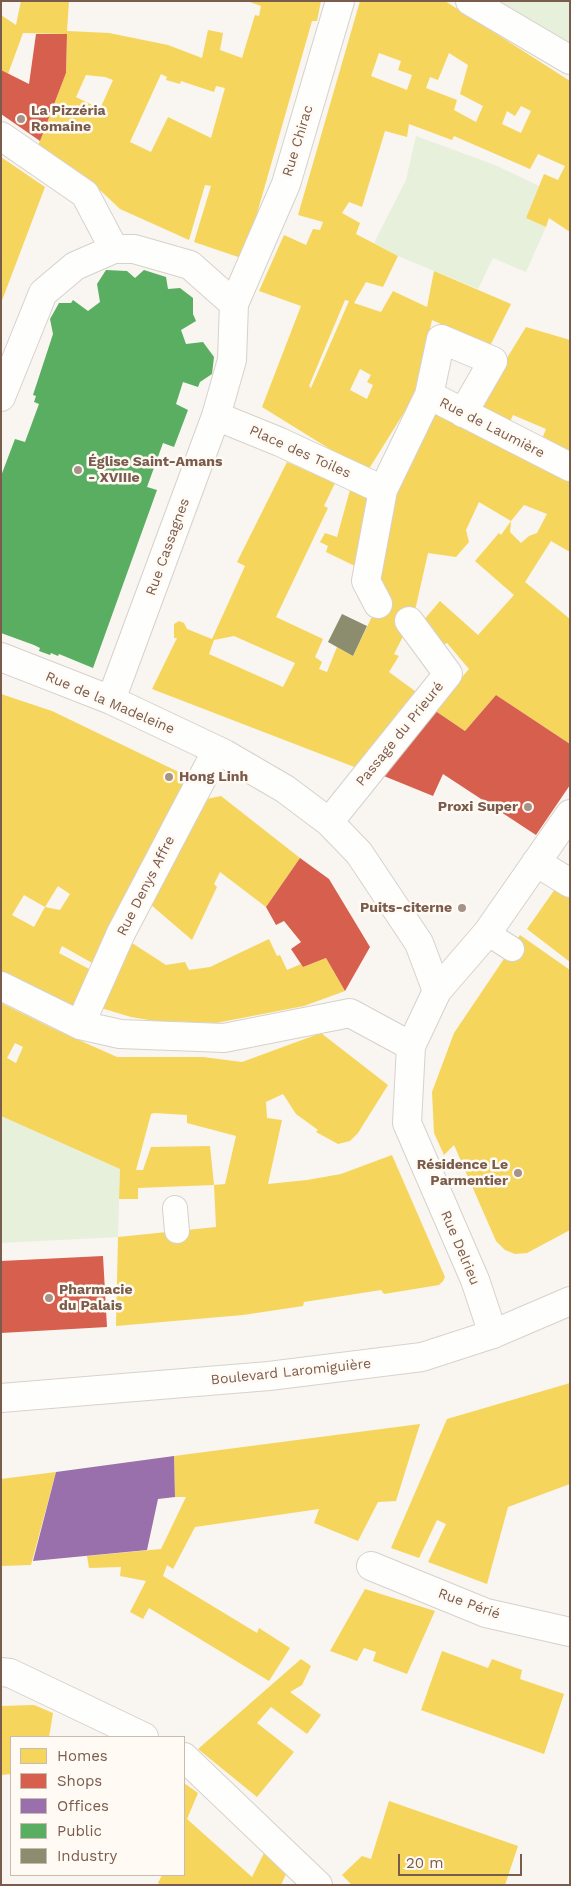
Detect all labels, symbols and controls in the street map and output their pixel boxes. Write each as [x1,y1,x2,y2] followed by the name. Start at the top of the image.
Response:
[31,103,106,136] place label: La Pizzéria Romaine
[279,103,317,179] street label: Rue Chirac
[15,113,27,125] marker: La Pizzéria Romaine
[437,394,547,462] street label: Rue de Laumière
[247,422,353,482] street label: Place des Toiles
[88,454,222,487] place label: Église Saint-Amans - XVIIIe
[72,464,84,476] marker: Église Saint-Amans - XVIIIe
[143,496,193,598] street label: Rue Cassagnes
[43,668,177,738] street label: Rue de la Madeleine
[353,678,447,790] street label: Passage du Prieuré
[179,769,248,785] place label: Hong Linh
[163,771,175,783] marker: Hong Linh
[438,799,518,815] place label: Proxi Super
[522,801,534,813] marker: Proxi Super
[114,833,178,939] street label: Rue Denys Affre
[360,900,452,916] place label: Puits-citerne
[456,902,468,914] marker: Puits-citerne
[417,1157,508,1190] place label: Résidence Le Parmentier
[512,1167,524,1179] marker: Résidence Le Parmentier
[437,1208,483,1288] street label: Rue Delrieu
[59,1282,133,1314] place label: Pharmacie du Palais
[43,1292,55,1304] marker: Pharmacie du Palais
[210,1355,372,1389] street label: Boulevard Laromiguière
[436,1585,502,1623] street label: Rue Périé
[10,1736,185,1876] legend
[57,1747,108,1765] text: Homes
[57,1772,102,1790] text: Shops
[57,1797,109,1815] text: Offices
[57,1822,102,1840] text: Public
[401,1844,525,1876] scale bar
[57,1847,117,1865] text: Industry
[406,1854,444,1872] text: 20 m

